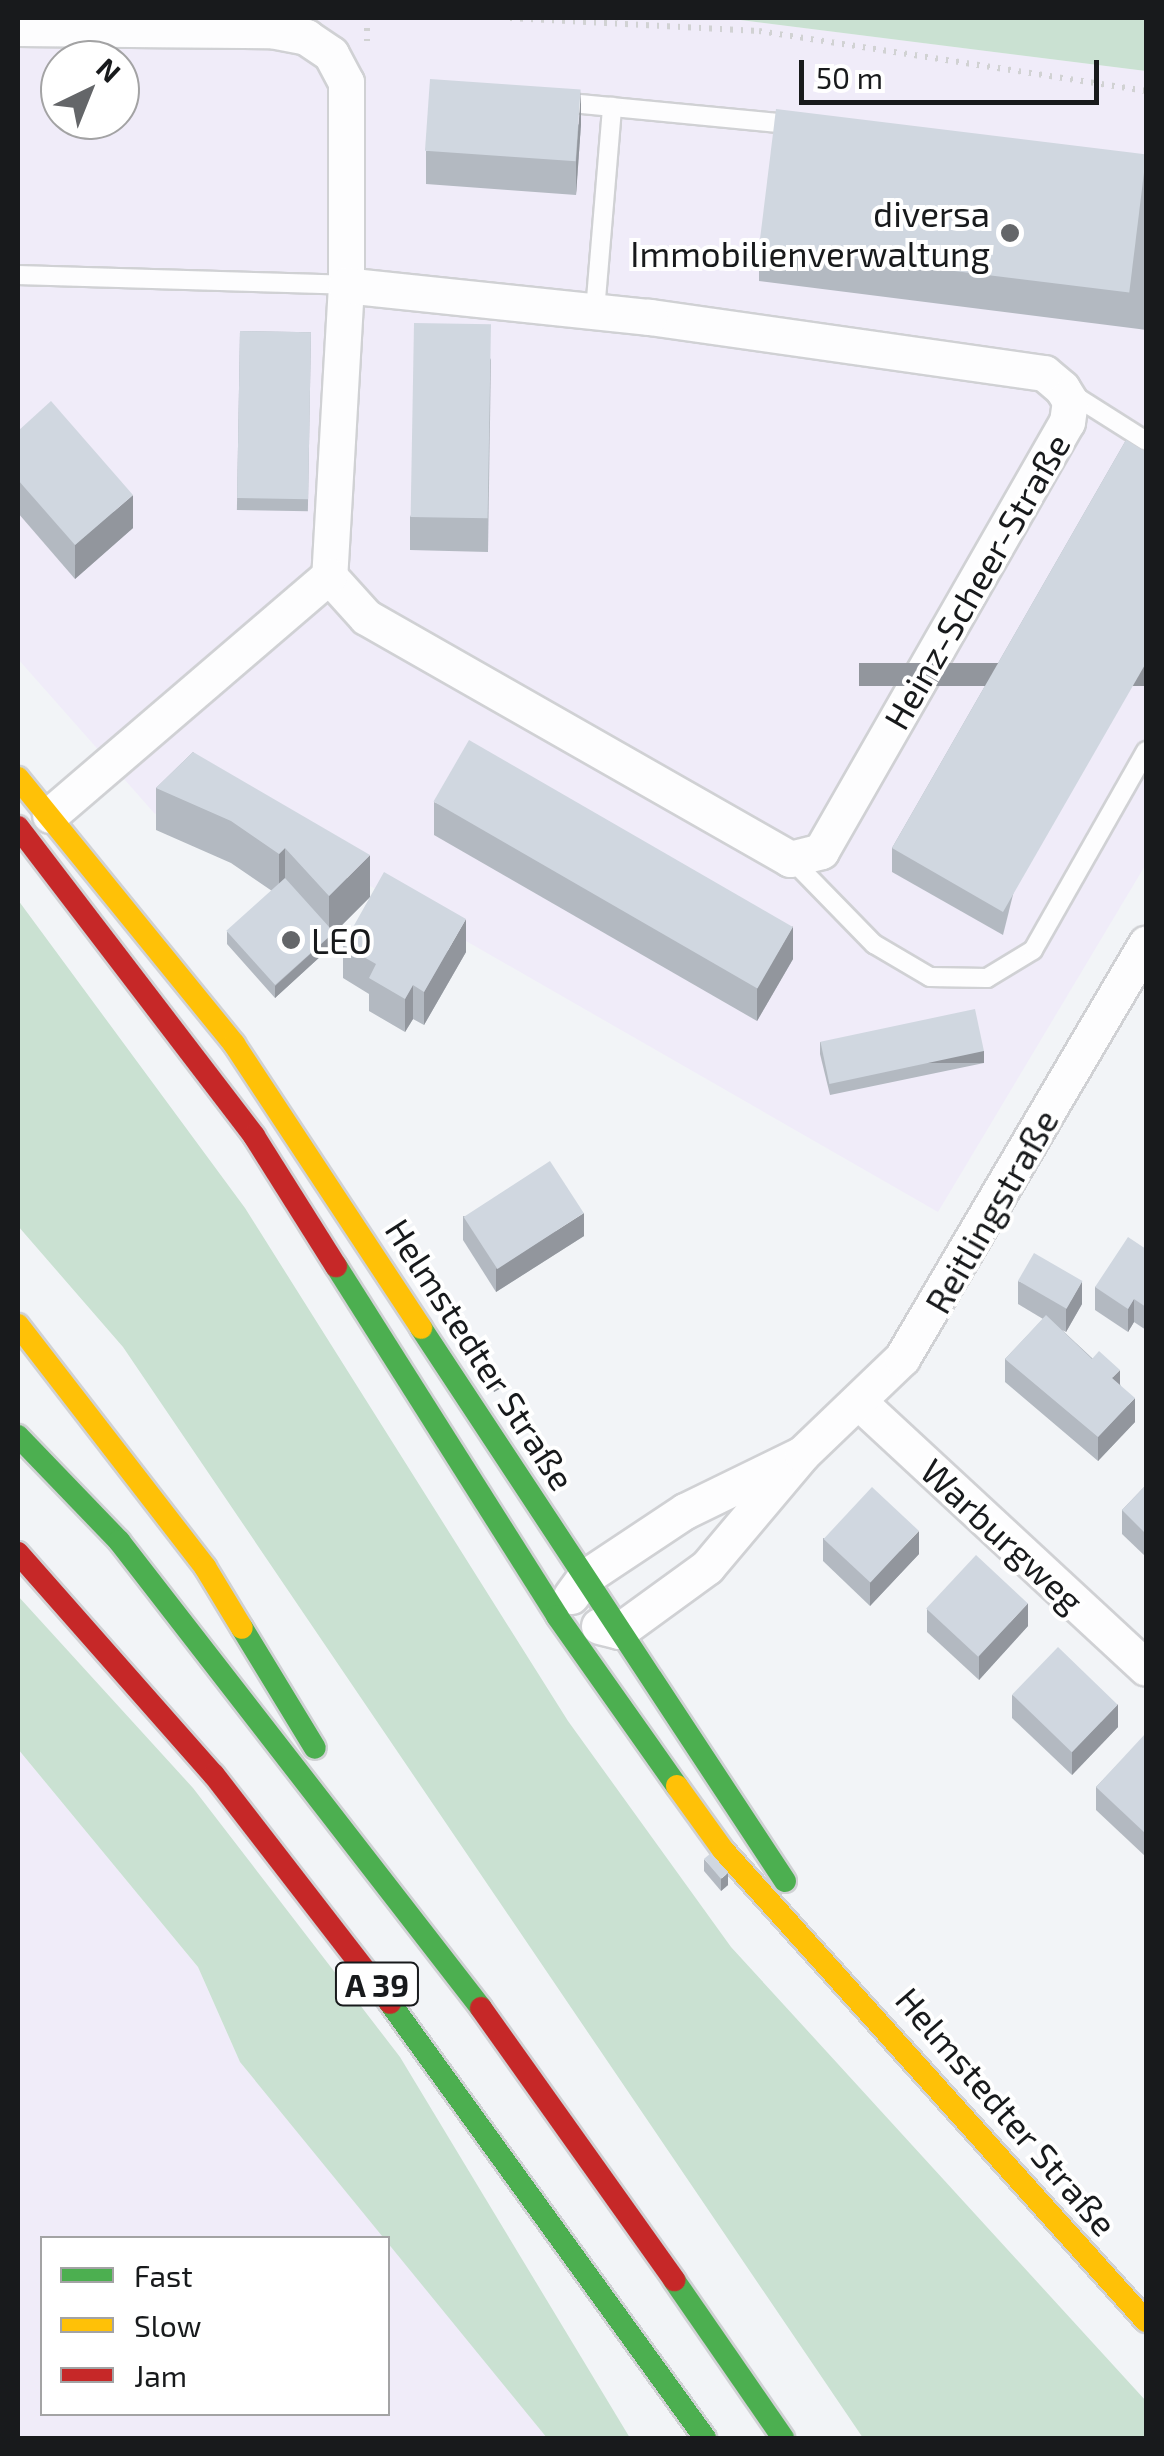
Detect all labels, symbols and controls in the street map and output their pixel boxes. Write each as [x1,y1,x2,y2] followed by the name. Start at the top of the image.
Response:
[40,40,140,140] north arrow
[804,40,1104,102] scale bar
[90,50,128,89] text: N
[816,59,883,95] text: 50 m
[630,192,990,274] place label: diversa Immobilienverwaltung
[999,222,1021,244] marker: diversa Immobilienverwaltung
[874,426,1078,736] street label: Heinz-Scheer-Straße
[311,919,372,961] place label: LEO
[280,929,302,951] marker: LEO
[916,1102,1066,1320] street label: Reitlingstraße
[377,1210,585,1498] street label: Helmstedter Straße
[913,1449,1093,1621] street label: Warburgweg
[334,1957,420,2011] road number: A 39
[888,1978,1126,2244] street label: Helmstedter Straße
[40,2236,390,2416] legend
[134,2257,193,2293] text: Fast
[134,2307,201,2343] text: Slow
[134,2357,187,2393] text: Jam

